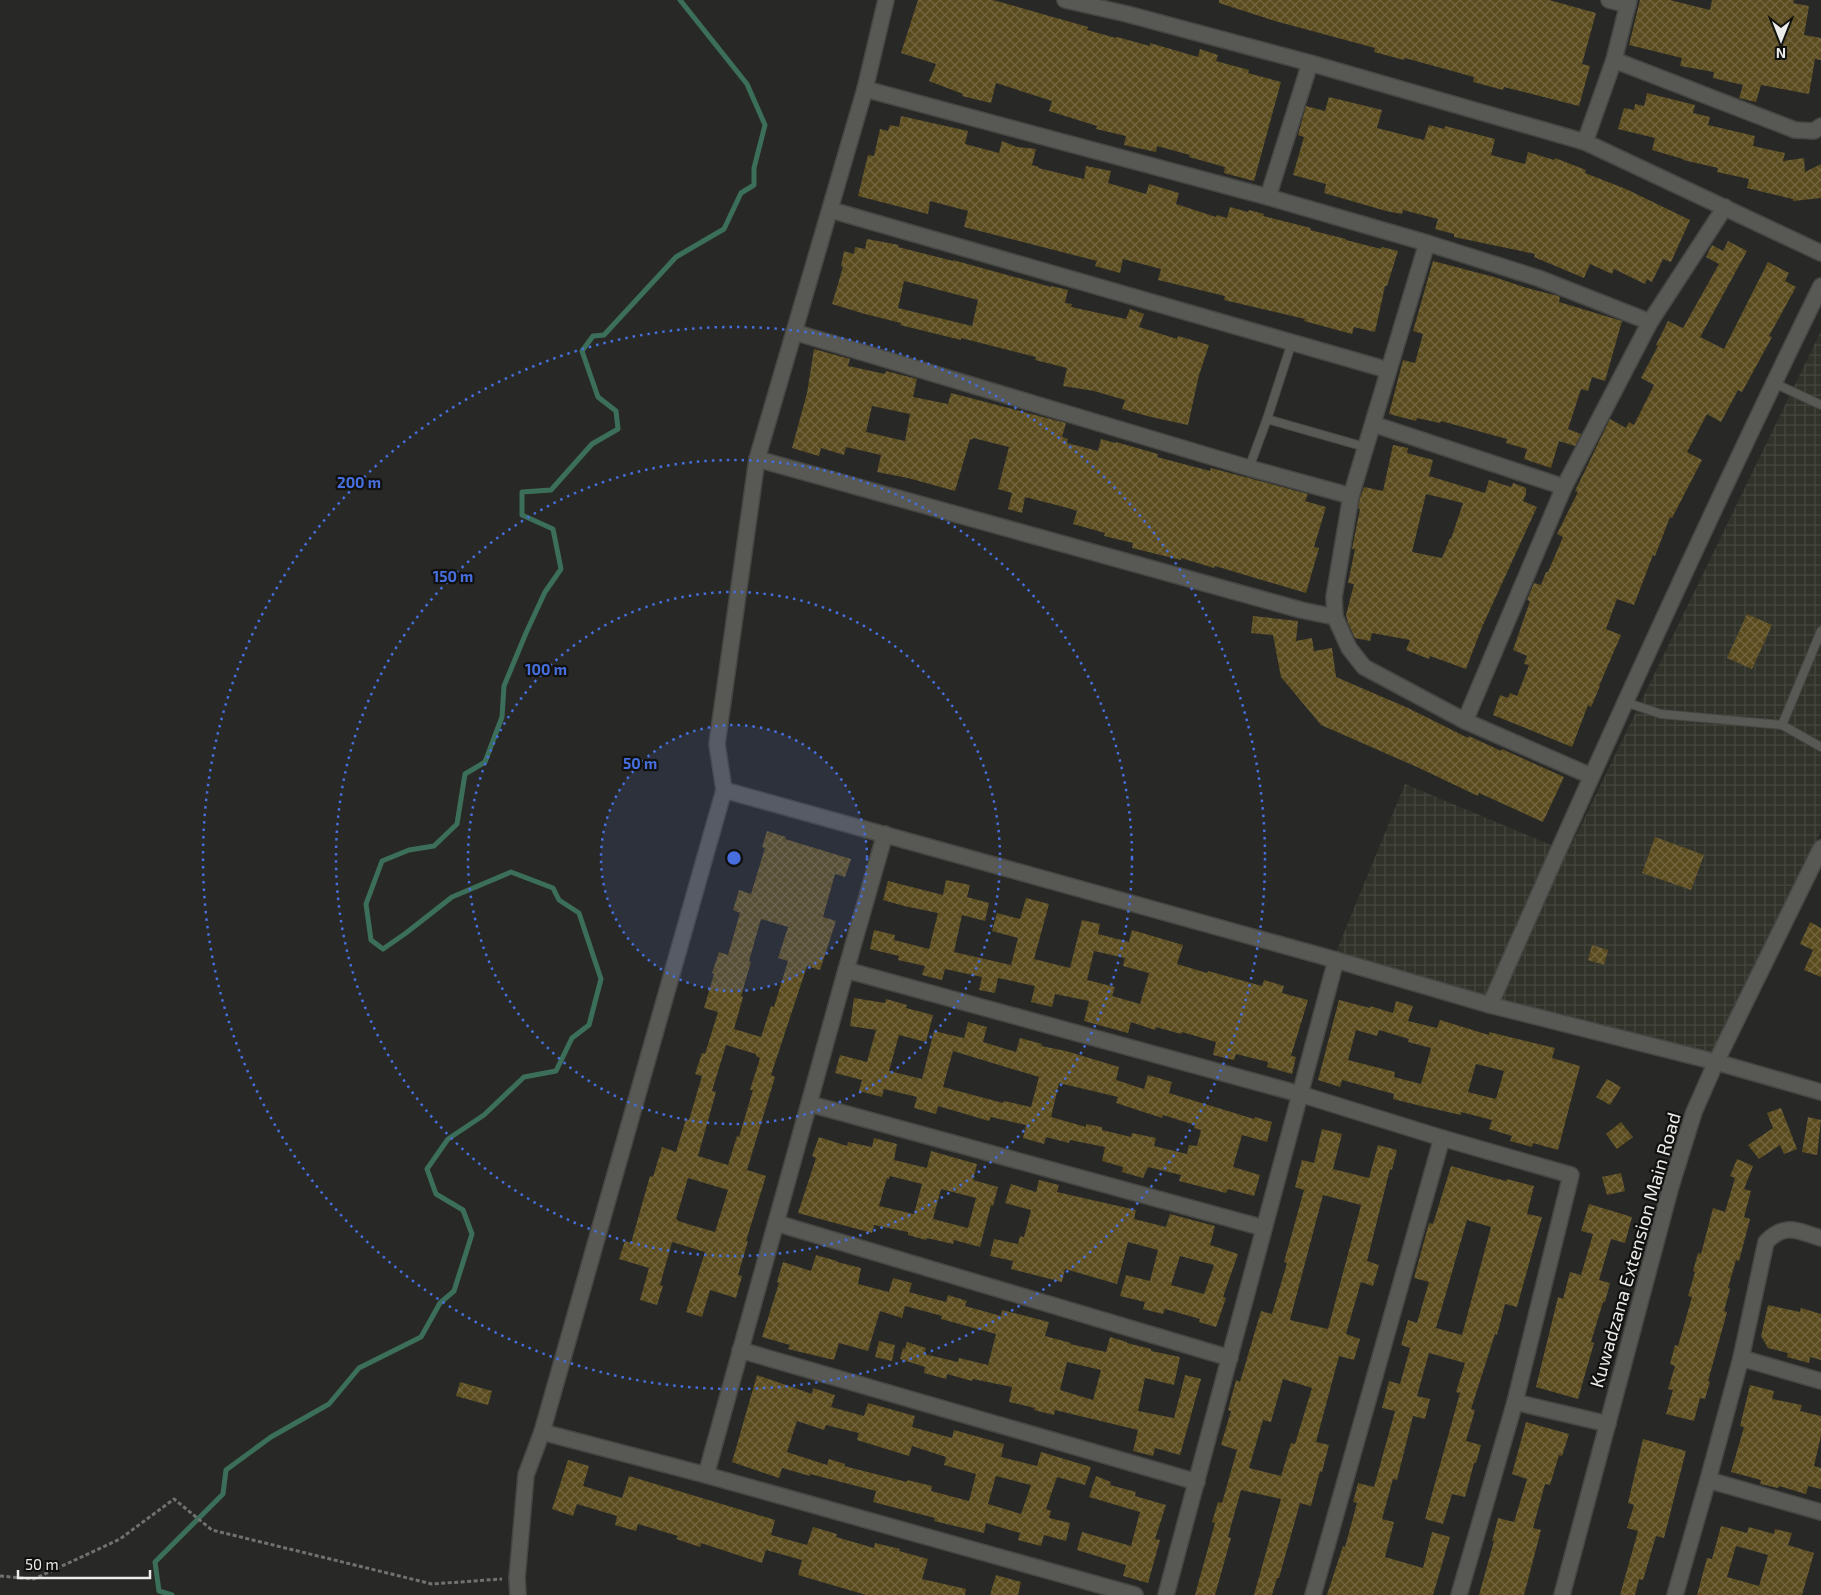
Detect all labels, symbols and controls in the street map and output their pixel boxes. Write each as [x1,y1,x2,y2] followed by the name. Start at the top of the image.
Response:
[1756,15,1806,65] north arrow
[1776,45,1786,62] text: N
[337,473,381,491] text: 200 m
[433,567,473,585] text: 150 m
[525,660,567,678] text: 100 m
[623,754,657,772] text: 50 m
[725,849,743,867] centre of rings
[1584,1110,1685,1390] street label: Kuwadzana Extension Main Road
[18,1548,150,1580] scale bar
[25,1555,59,1573] text: 50 m

